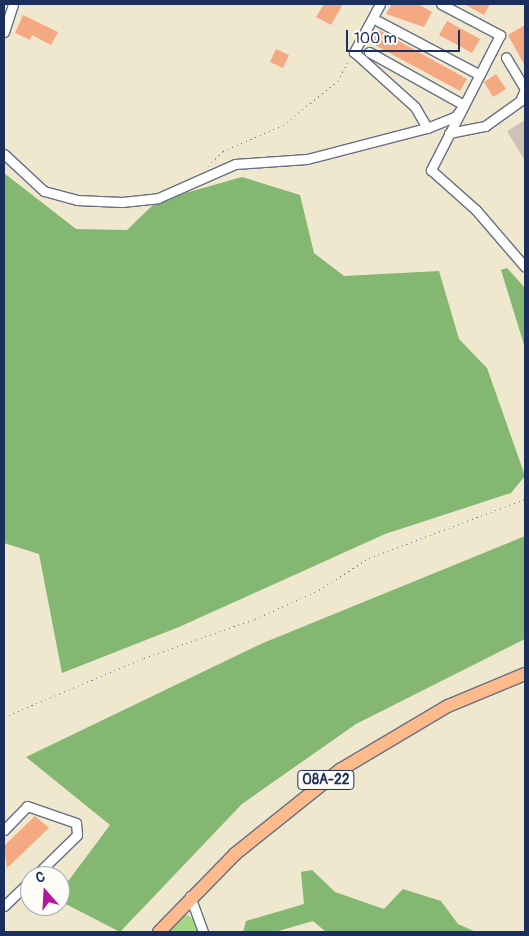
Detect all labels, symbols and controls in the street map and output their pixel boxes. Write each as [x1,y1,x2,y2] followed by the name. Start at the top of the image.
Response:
[349,20,463,52] scale bar
[354,29,397,48] text: 100 m
[297,768,355,792] road number: 08А-22
[20,866,70,916] north arrow
[33,868,47,887] text: С

